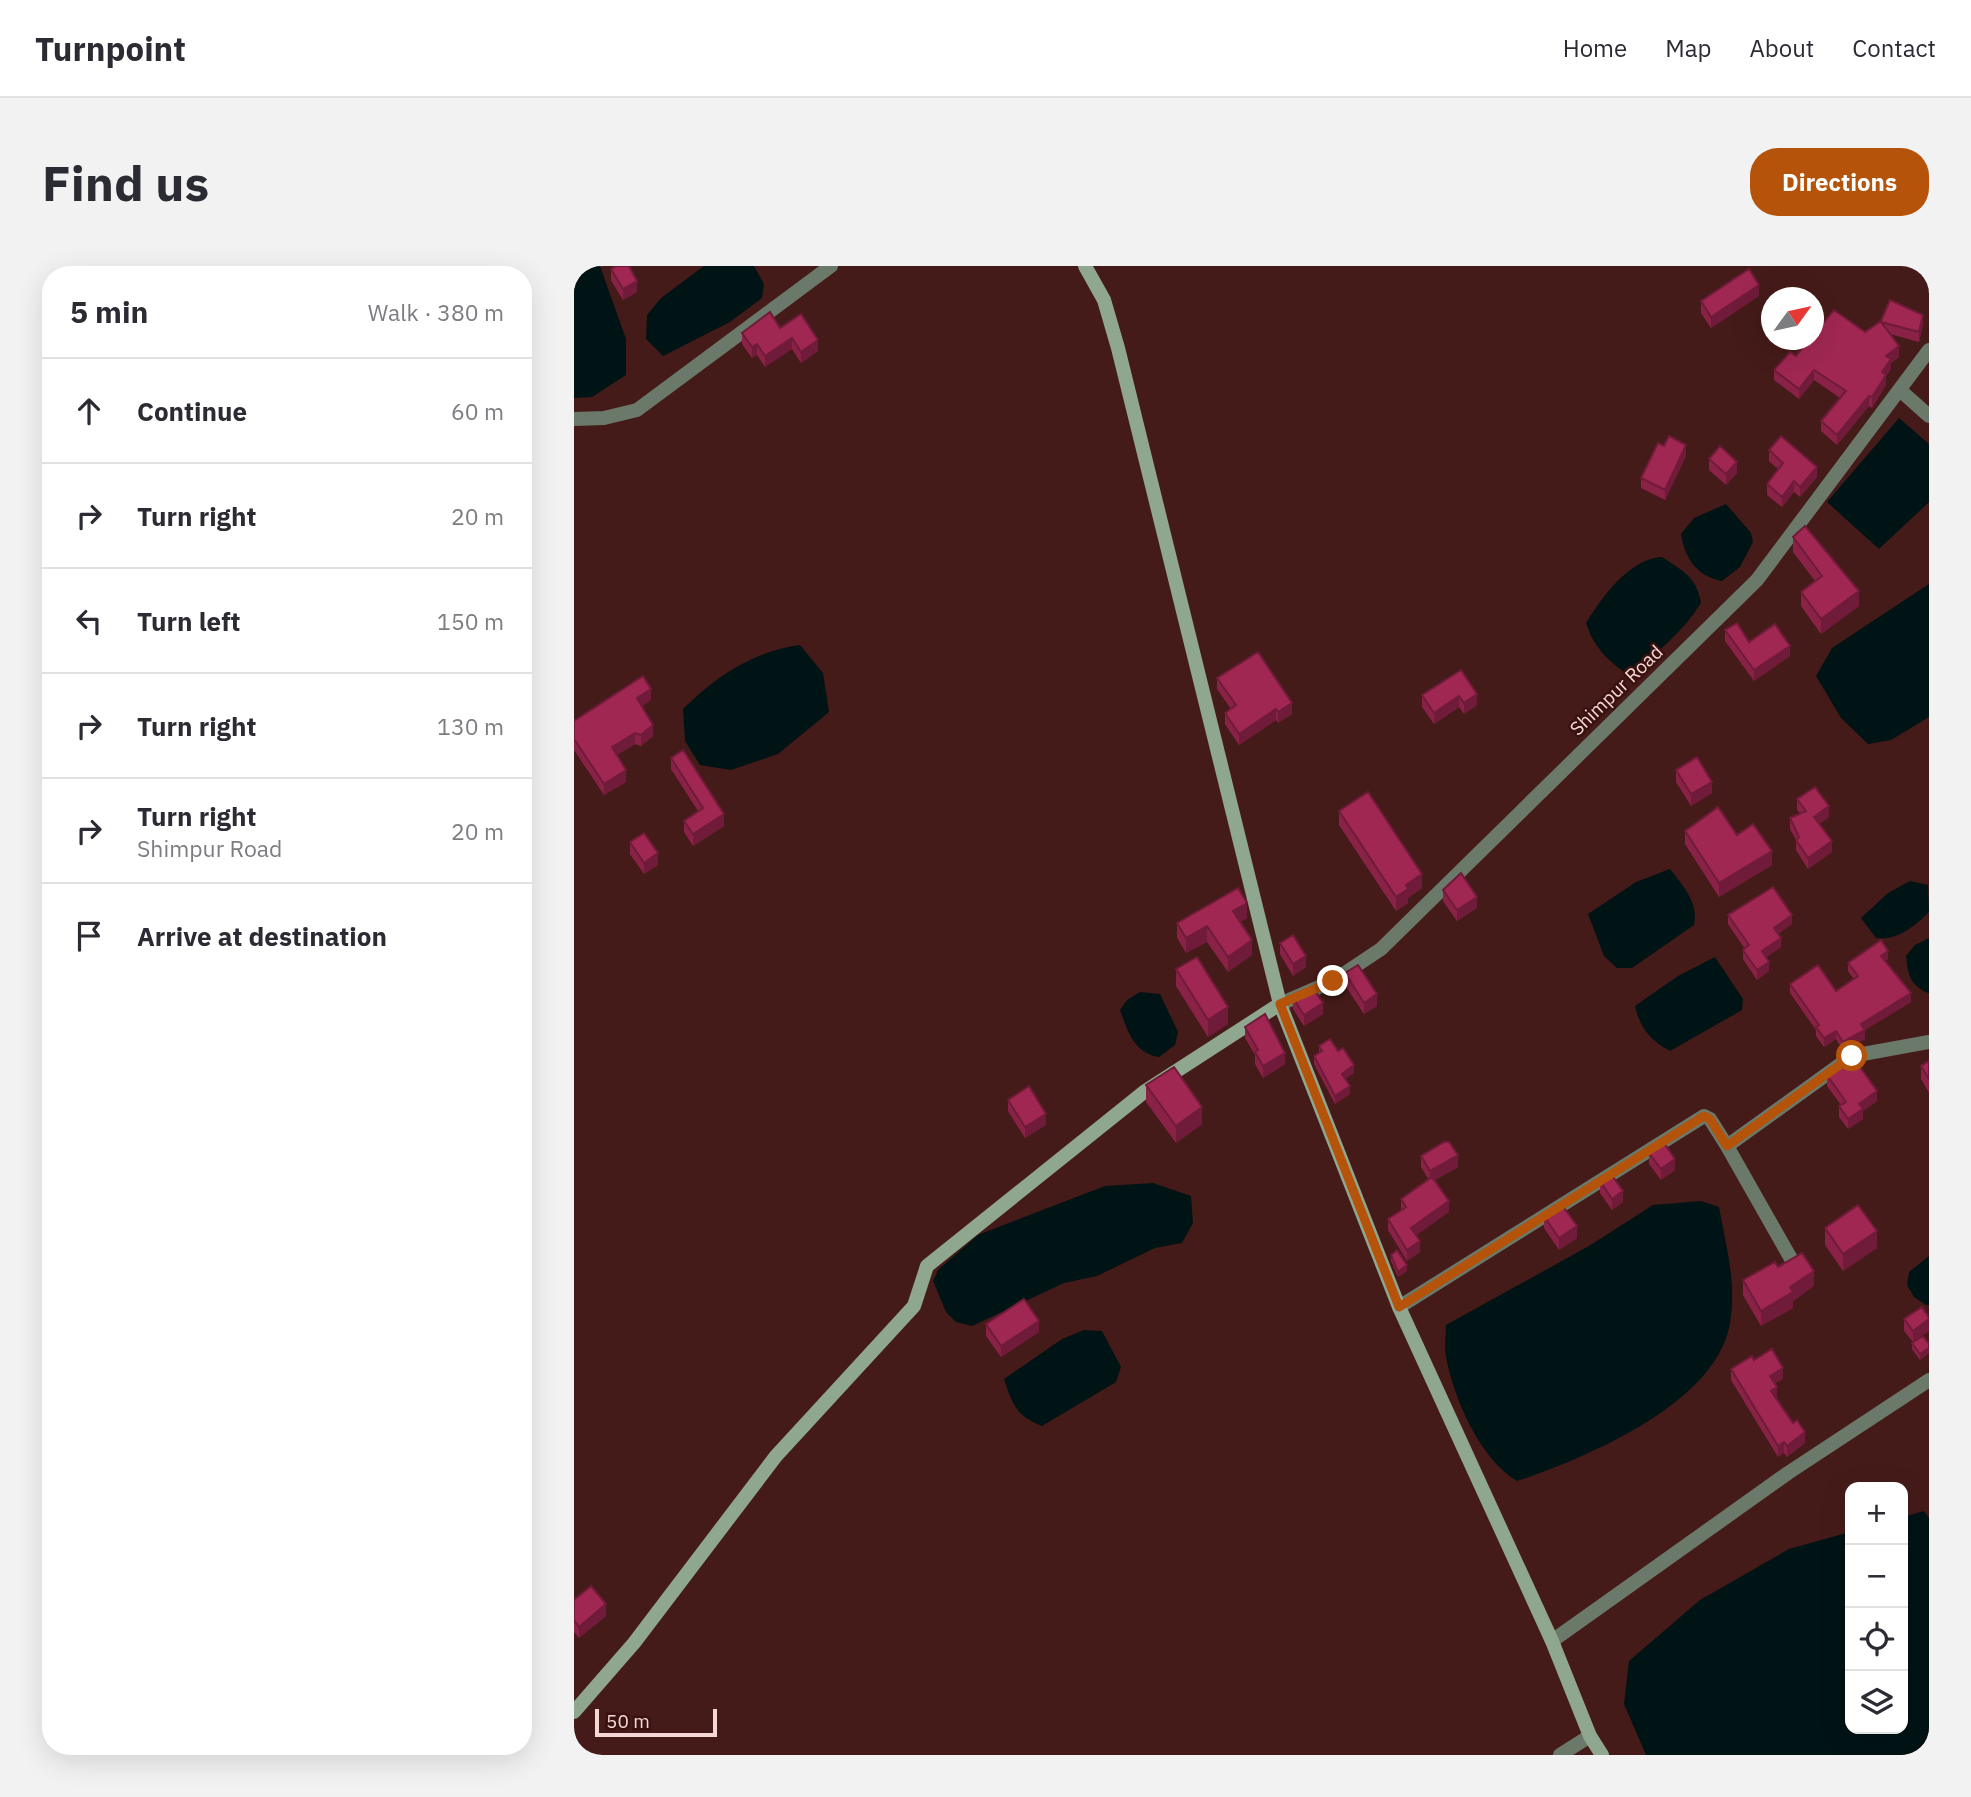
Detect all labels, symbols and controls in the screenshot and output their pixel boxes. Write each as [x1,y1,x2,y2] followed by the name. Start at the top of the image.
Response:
[35,27,186,70] text: Turnpoint
[1563,32,1627,64] text: Home
[1665,32,1711,64] text: Map
[1749,32,1814,64] text: About
[1852,32,1936,64] text: Contact
[1750,148,1929,216] button: Directions
[42,151,209,214] text: Find us
[1761,287,1824,350] north arrow
[70,292,148,331] text: 5 min
[368,297,504,327] text: Walk · 380 m
[70,392,108,430] icon: ahead
[137,394,247,428] text: Continue
[451,396,504,426] text: 60 m
[70,497,108,535] icon: right
[137,499,256,533] text: Turn right
[451,501,504,531] text: 20 m
[70,602,108,640] icon: left
[137,604,240,638] text: Turn left
[437,606,504,636] text: 150 m
[1564,640,1668,740] street label: Shimpur Road
[70,707,108,745] icon: right
[137,709,256,743] text: Turn right
[437,711,504,741] text: 130 m
[137,799,256,833] text: Turn right
[70,812,108,850] icon: right
[451,816,504,846] text: 20 m
[137,833,282,863] text: Shimpur Road
[70,917,108,955] icon: arrive
[137,919,387,953] text: Arrive at destination
[1317,965,1348,996] route end
[1836,1040,1867,1071] route start
[1845,1482,1908,1734] map controls
[1845,1482,1908,1545] button: +
[1845,1545,1908,1608] button: −
[1845,1608,1908,1671] button: locate
[1845,1671,1908,1734] button: layers
[595,1706,718,1738] scale bar
[606,1709,650,1733] text: 50 m

